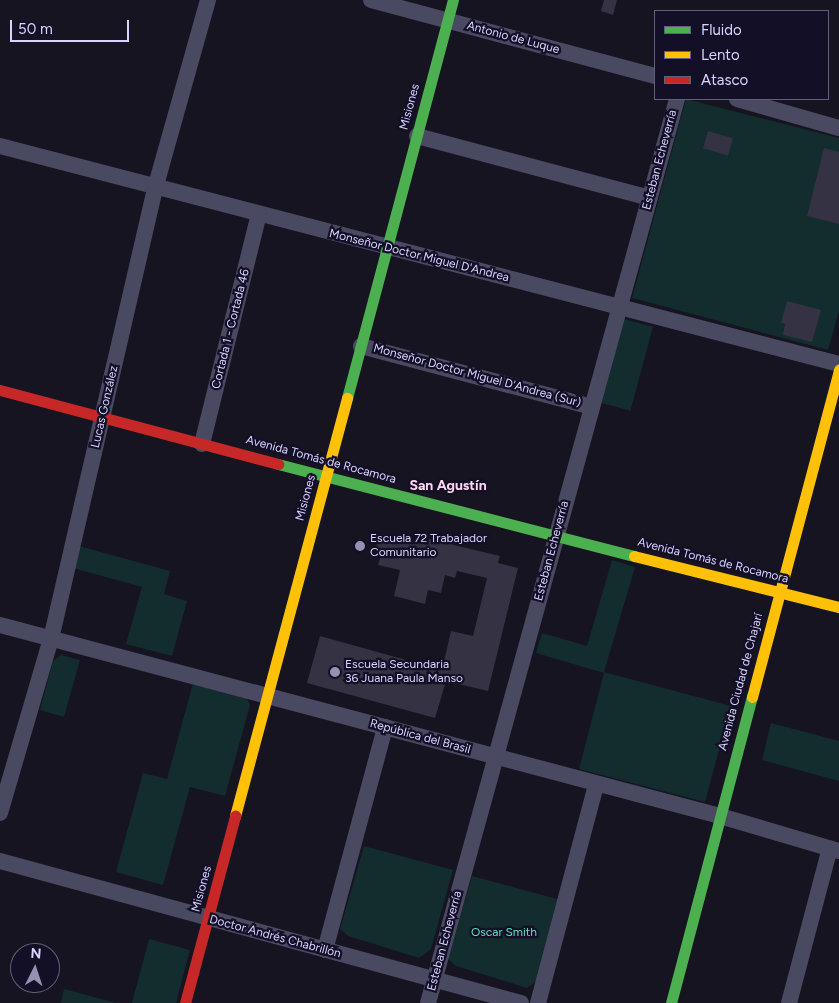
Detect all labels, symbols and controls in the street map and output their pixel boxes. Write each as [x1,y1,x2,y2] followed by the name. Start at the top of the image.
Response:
[12,10,131,42] scale bar
[654,10,829,100] legend
[465,19,561,57] street label: Antonio de Luque
[18,20,53,38] text: 50 m
[701,21,742,39] text: Fluido
[701,46,740,64] text: Lento
[701,71,748,89] text: Atasco
[397,82,423,132] street label: Misiones
[640,108,680,212] street label: Esteban Echeverría
[328,227,510,285] street label: Monseñor Doctor Miguel D'Andrea
[209,268,253,390] street label: Cortada 1 - Cortada 46
[372,341,582,411] street label: Monseñor Doctor Miguel D'Andrea (Sur)
[89,364,121,450] street label: Lucas González
[244,433,398,487] street label: Avenida Tomás de Rocamora
[293,473,319,523] street label: Misiones
[409,478,487,494] district label: San Agustín
[532,499,572,603] street label: Esteban Echeverría
[370,532,487,560] place label: Escuela 72 Trabajador Comunitario
[636,535,790,587] street label: Avenida Tomás de Rocamora
[354,540,366,552] marker: Escuela 72 Trabajador Comunitario
[716,612,766,752] street label: Avenida Ciudad de Chajarí
[345,658,463,686] place label: Escuela Secundaria 36 Juana Paula Manso
[329,666,341,678] marker: Escuela Secundaria 36 Juana Paula Manso
[368,717,472,757] street label: República del Brasil
[189,864,215,914] street label: Misiones
[425,889,465,993] street label: Esteban Echeverría
[208,913,342,961] street label: Doctor Andrés Chabrillón
[471,926,537,940] park label: Oscar Smith
[10,943,60,993] north arrow
[30,945,42,962] text: N

